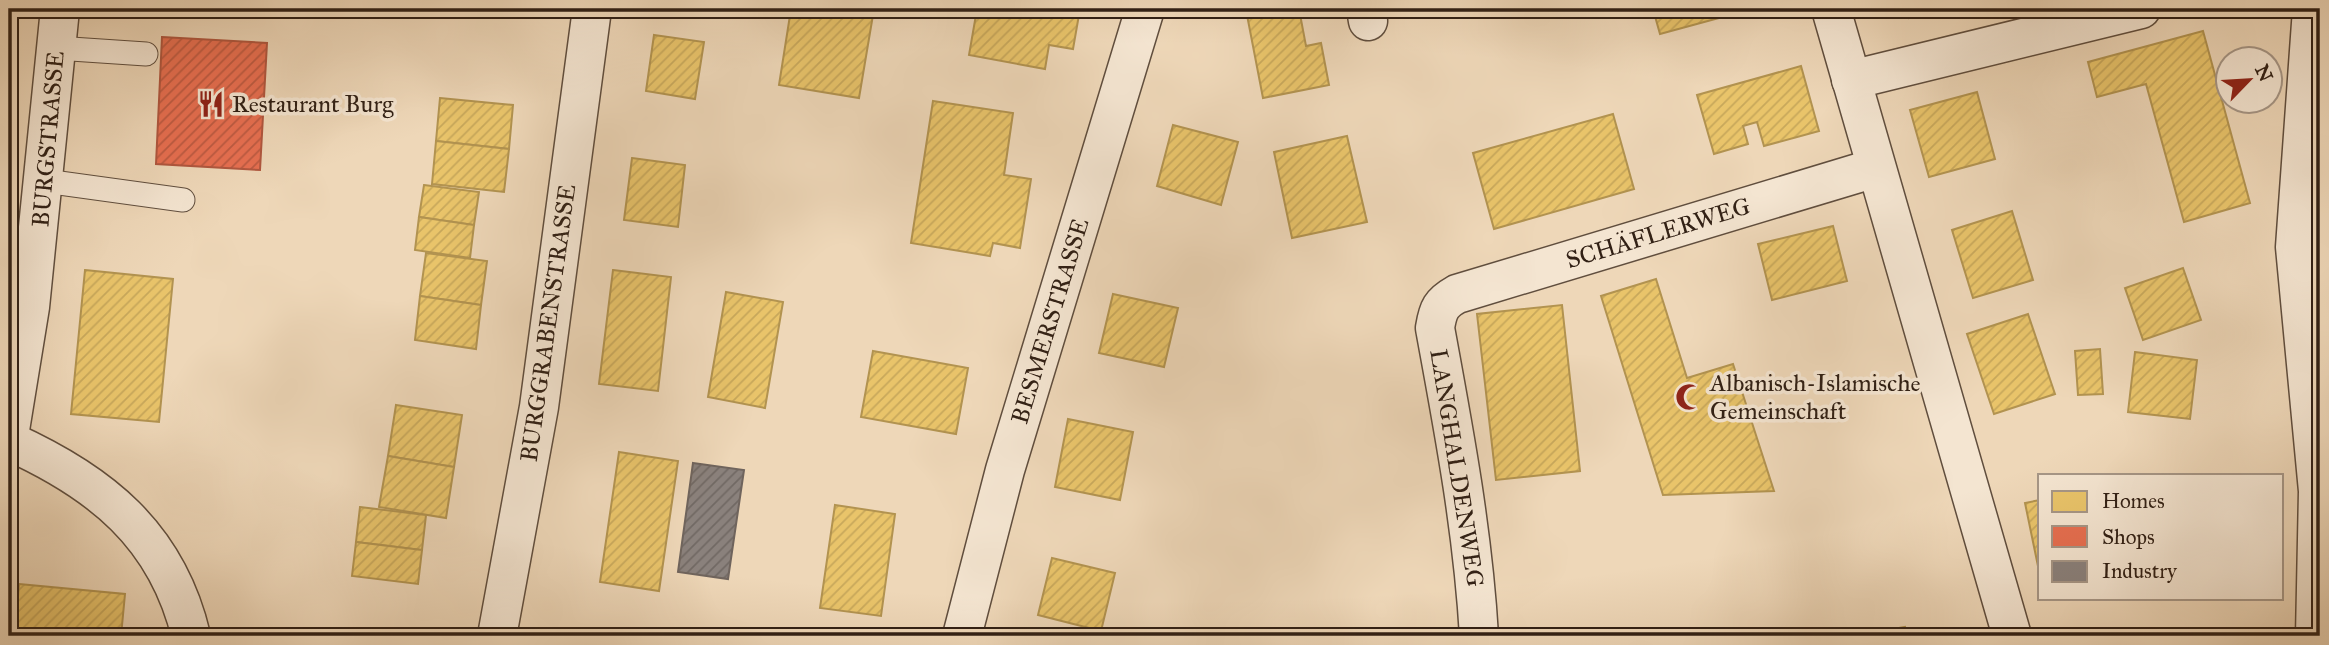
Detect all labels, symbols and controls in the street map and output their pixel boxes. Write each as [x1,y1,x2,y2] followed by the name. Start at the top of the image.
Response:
[2214,46,2284,116] north arrow
[25,50,71,228] street label: BURGSTRASSE
[2250,61,2278,85] text: N
[196,89,226,119] restaurant icon: Restaurant Burg
[232,89,394,119] place label: Restaurant Burg
[514,182,582,464] street label: BURGGRABENSTRASSE
[1562,191,1754,275] street label: SCHÄFLERWEG
[1004,214,1096,428] street label: BESMERSTRASSE
[1423,347,1491,589] street label: LANGHALDENWEG
[1709,368,1920,426] place label: Albanisch-Islamische Gemeinschaft
[1674,382,1704,412] mosque icon: Albanisch-Islamische Gemeinschaft
[2038,474,2284,600] legend
[2102,488,2165,514] text: Homes
[2102,524,2155,550] text: Shops
[2102,558,2178,584] text: Industry

